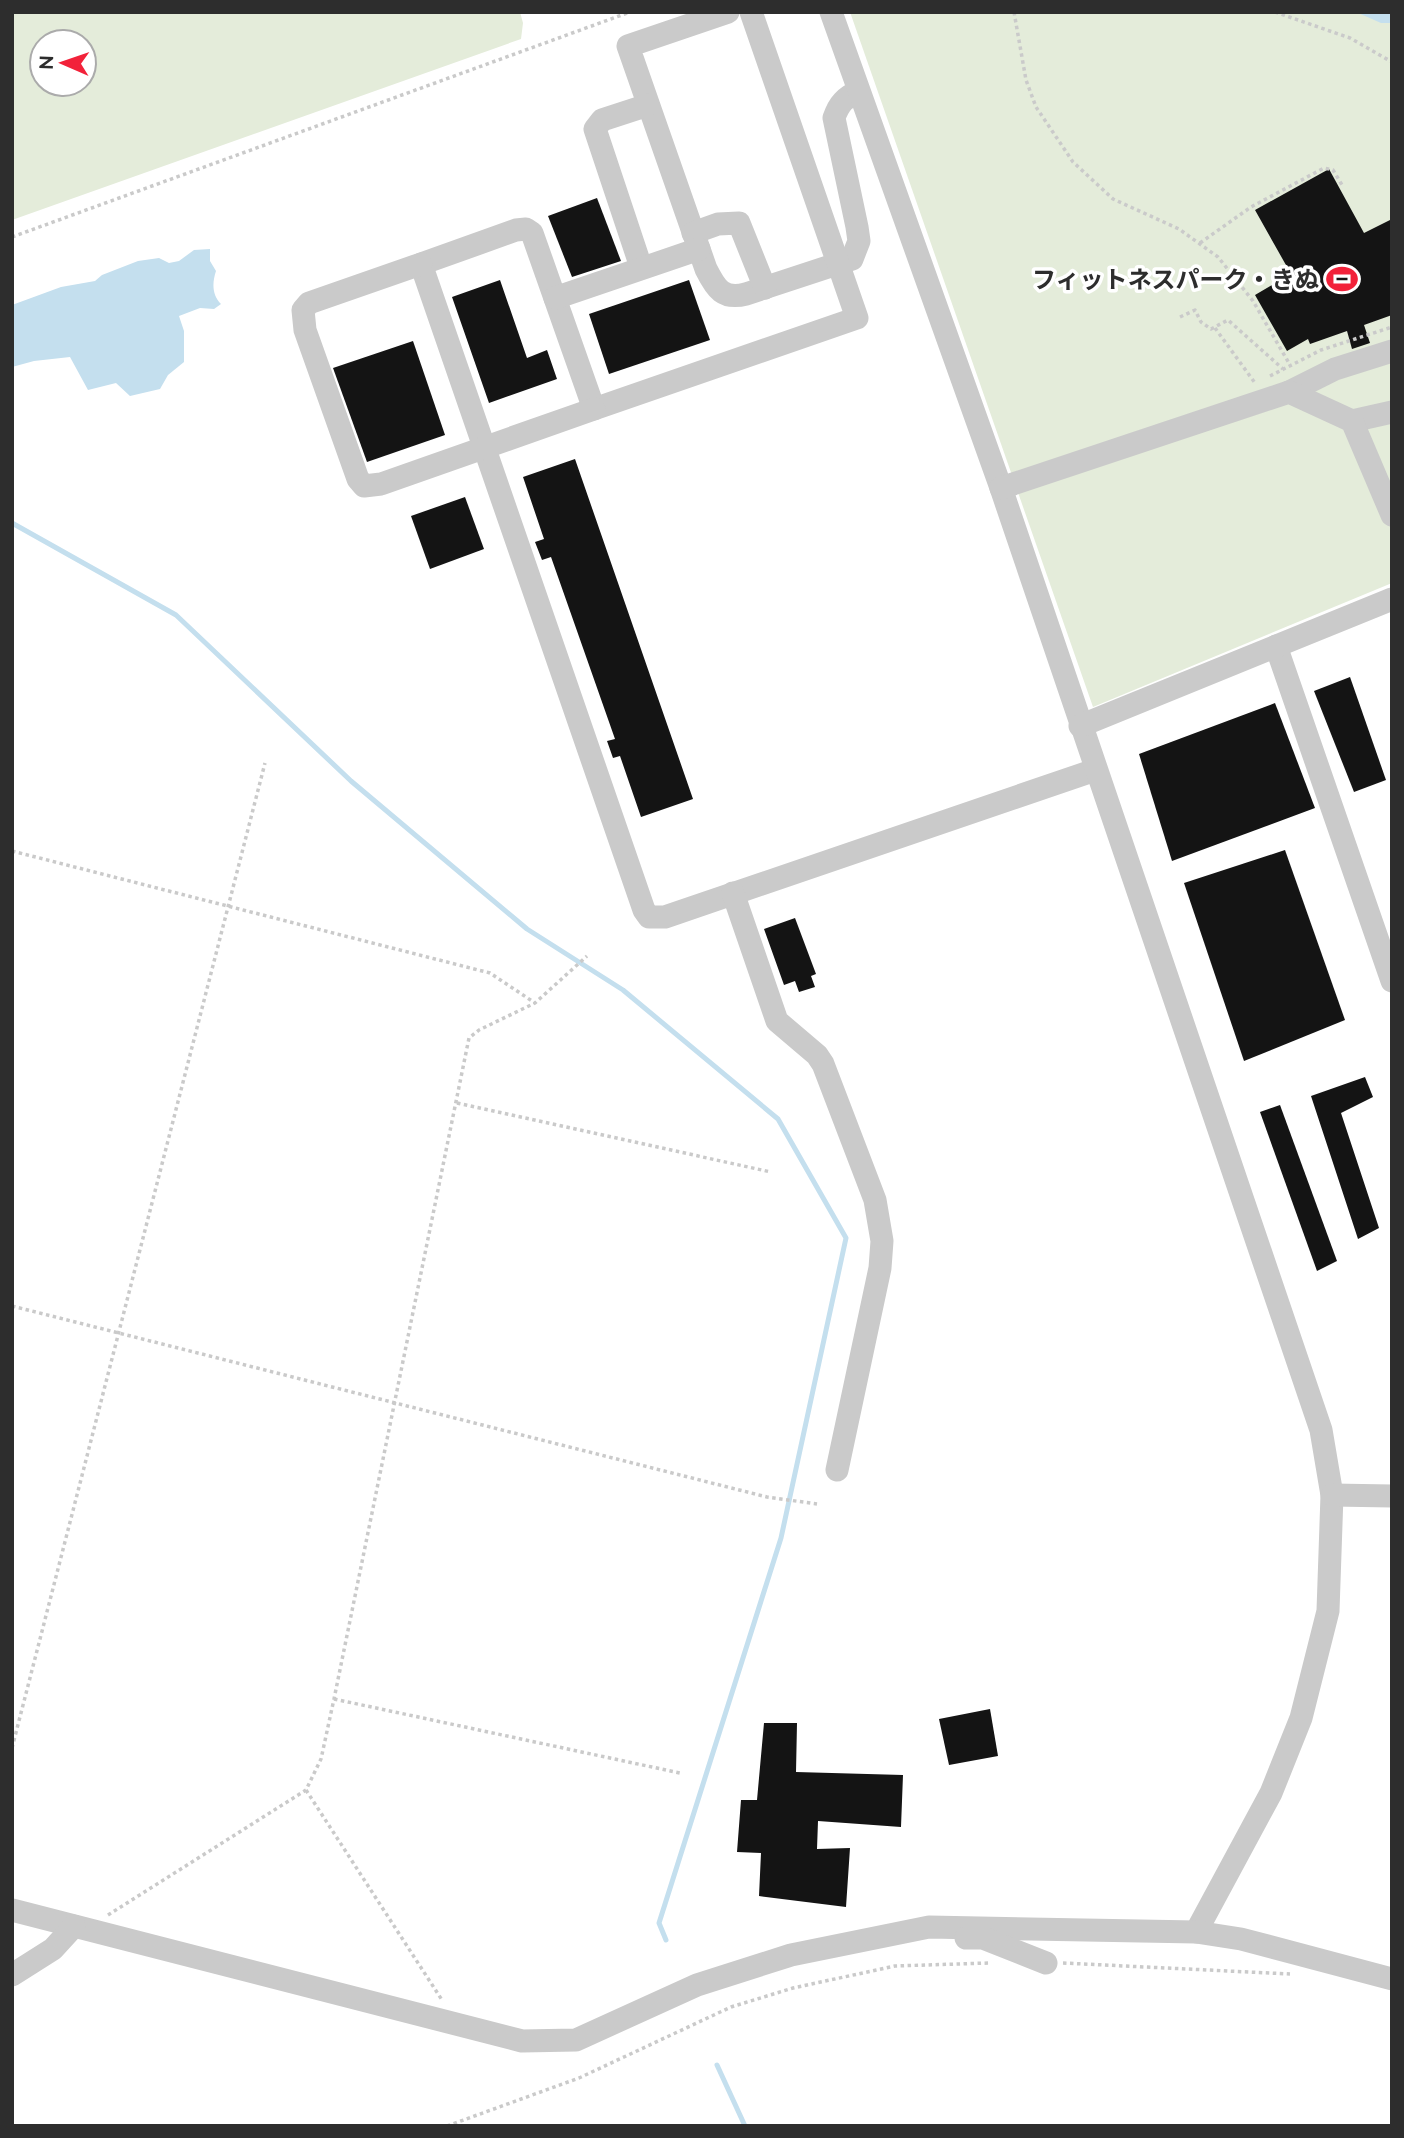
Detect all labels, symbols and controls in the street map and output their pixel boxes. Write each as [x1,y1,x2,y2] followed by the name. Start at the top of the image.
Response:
[28,28,98,98] north arrow
[35,55,57,70] text: N
[1325,262,1359,296] sports icon: フィットネスパーク・きぬ
[1032,265,1319,294] place label: フィットネスパーク・きぬ

